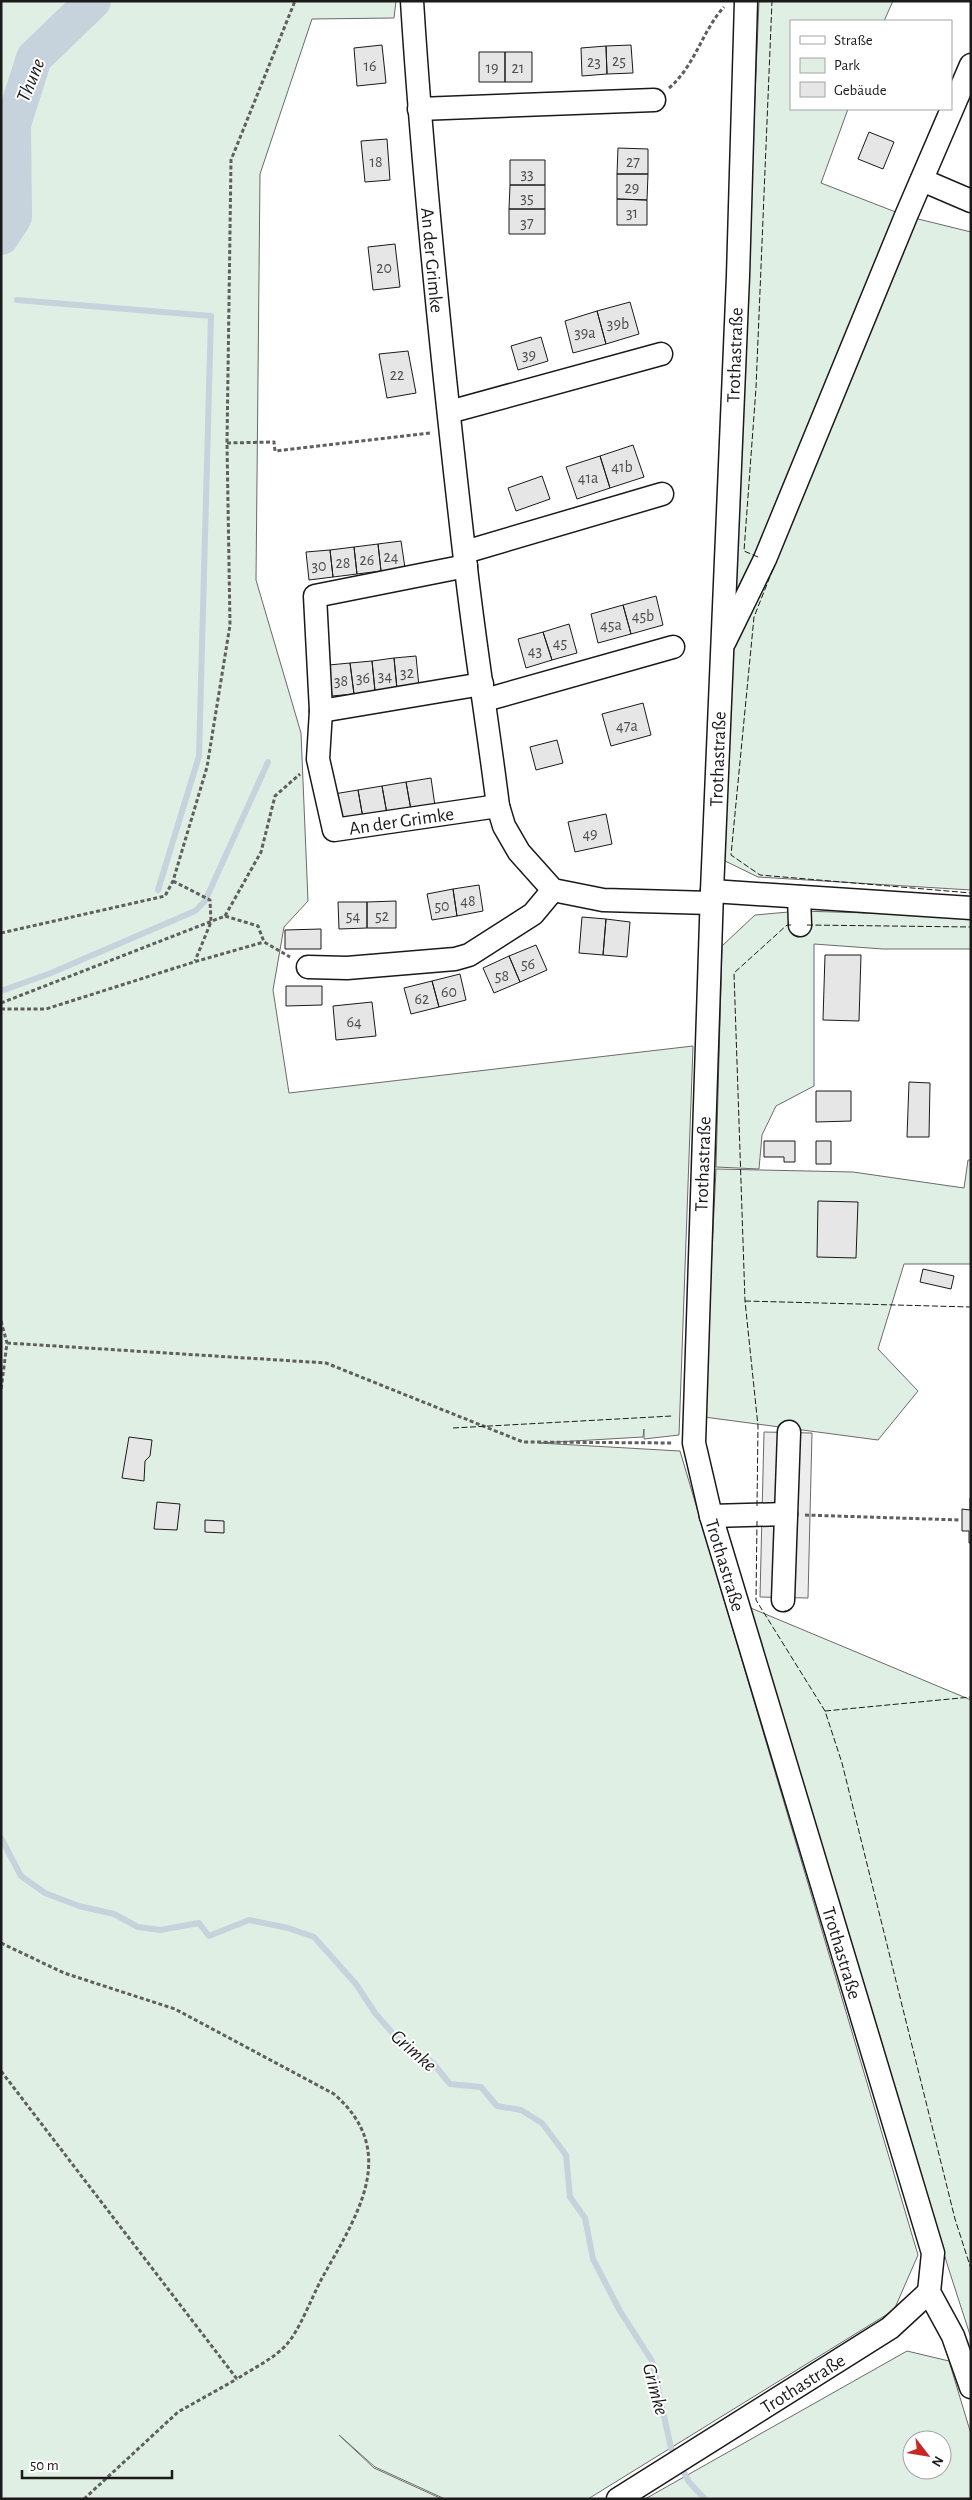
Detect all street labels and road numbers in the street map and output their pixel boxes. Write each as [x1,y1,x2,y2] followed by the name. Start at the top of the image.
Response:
[417,207,446,314] street label: An der Grimke
[724,307,747,403] street label: Trothastraße
[707,711,730,807] street label: Trothastraße
[348,805,455,839] street label: An der Grimke
[692,1116,715,1212] street label: Trothastraße
[701,1517,747,1614] street label: Trothastraße
[818,1905,864,2002] street label: Trothastraße
[758,2351,849,2418] street label: Trothastraße

